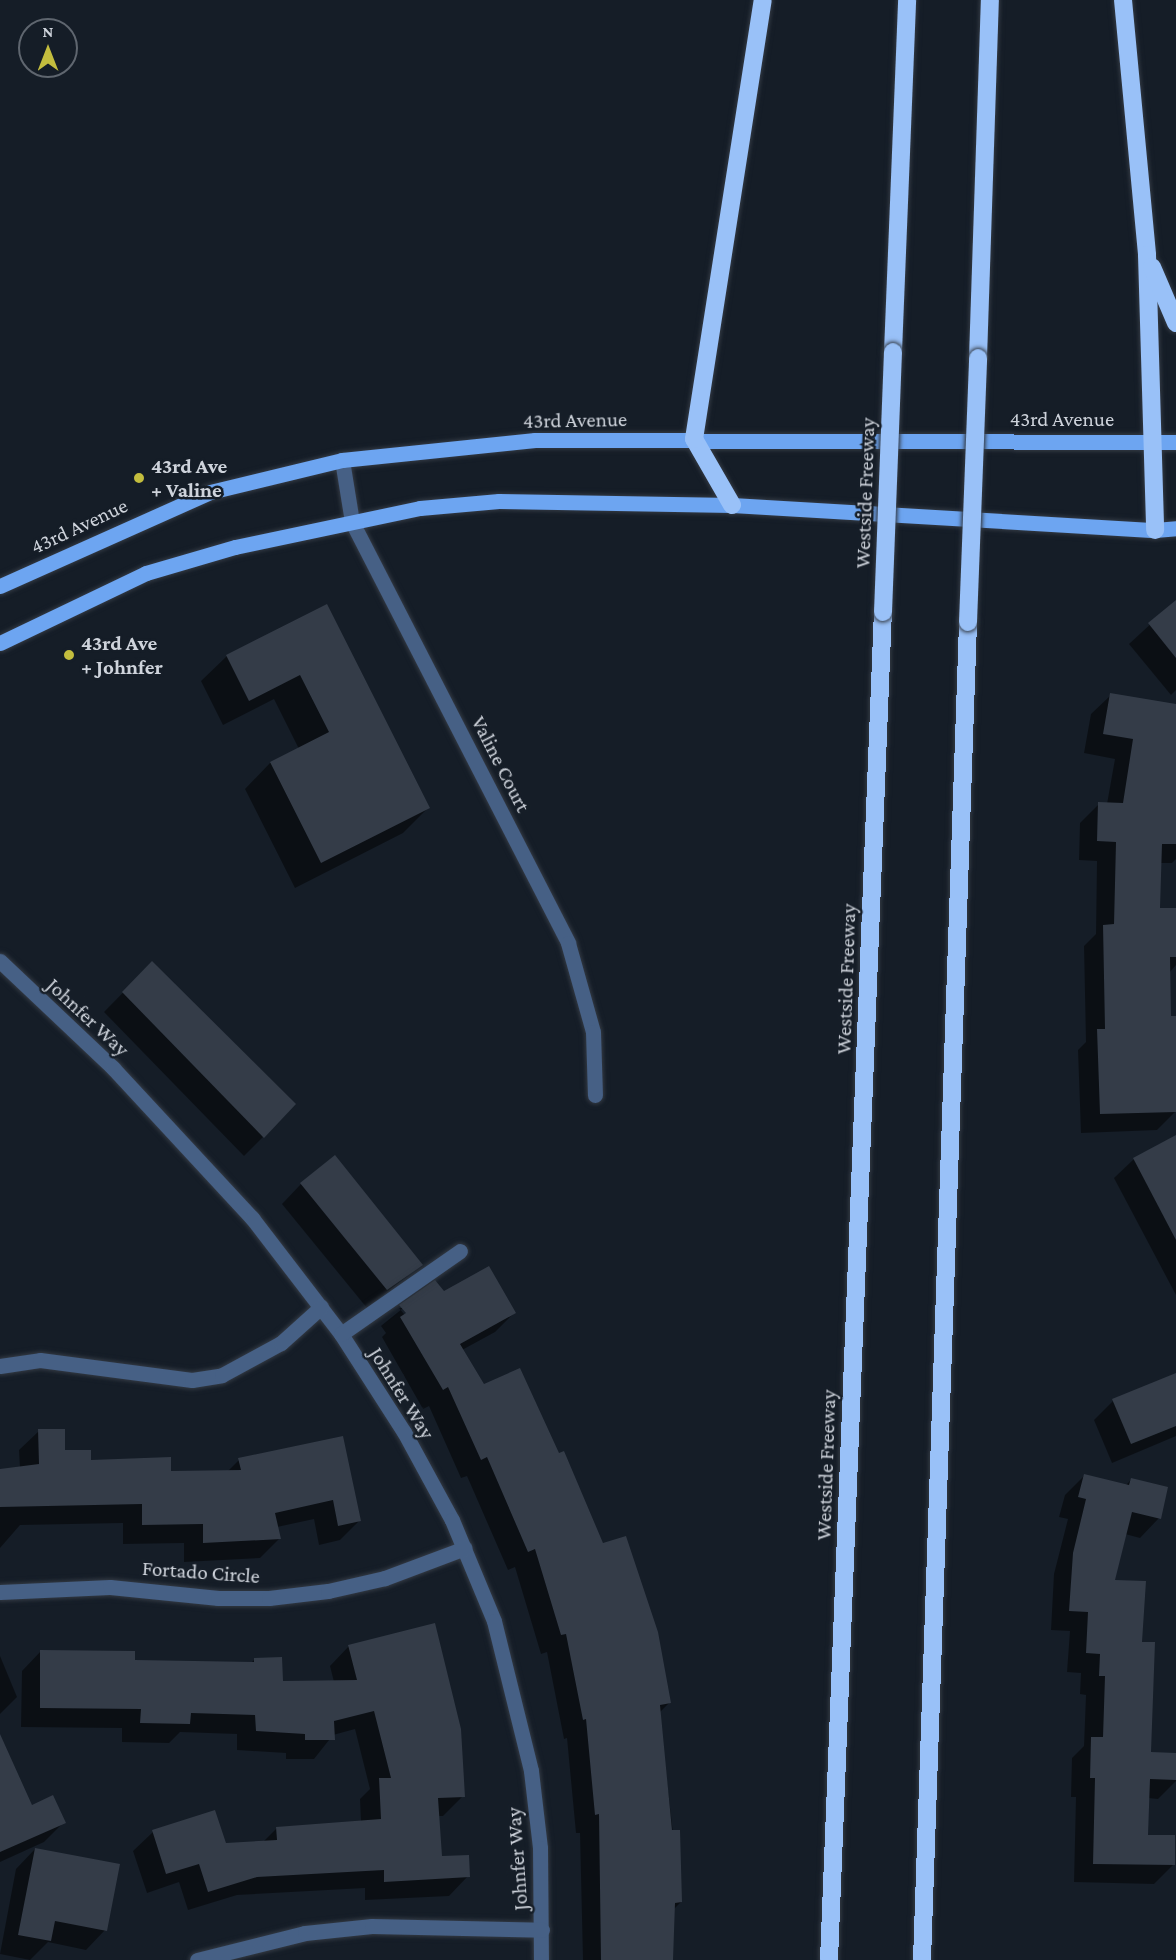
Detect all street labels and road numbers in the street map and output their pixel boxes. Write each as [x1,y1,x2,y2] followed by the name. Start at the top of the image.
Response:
[523,406,627,434] street label: 43rd Avenue
[1010,406,1114,432] street label: 43rd Avenue
[850,417,880,569] street label: Westside Freeway
[26,493,132,559] street label: 43rd Avenue
[466,712,536,816] street label: Valine Court
[831,903,861,1055] street label: Westside Freeway
[42,972,134,1062] street label: Johnfer Way
[364,1342,440,1444] street label: Johnfer Way
[811,1389,841,1541] street label: Westside Freeway
[141,1555,261,1589] street label: Fortado Circle
[501,1806,533,1912] street label: Johnfer Way

